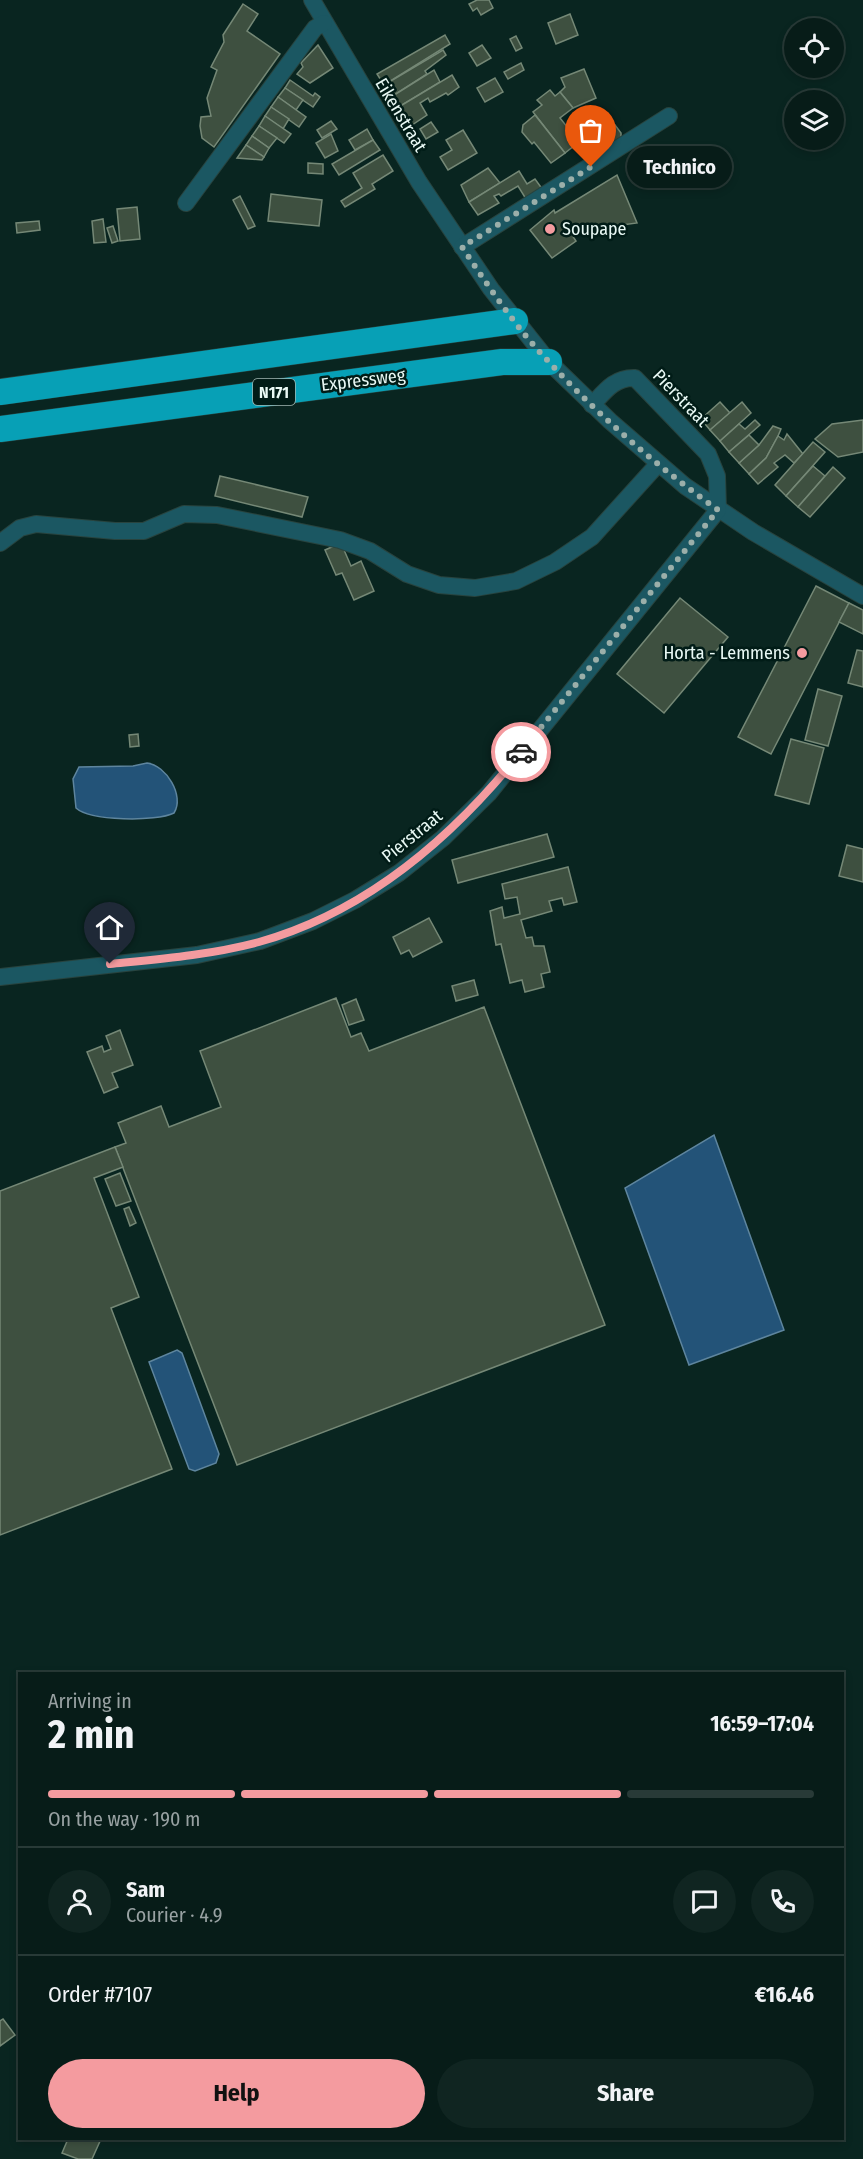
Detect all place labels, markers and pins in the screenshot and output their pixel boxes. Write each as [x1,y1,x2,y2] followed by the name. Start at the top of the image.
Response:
[565,105,616,167] pin
[627,146,732,188] callout: Technico
[562,218,627,240] place label: Soupape
[543,222,557,236] marker: Soupape
[663,642,790,664] place label: Horta - Lemmens
[795,646,809,660] marker: Horta - Lemmens
[84,902,135,964] pin

